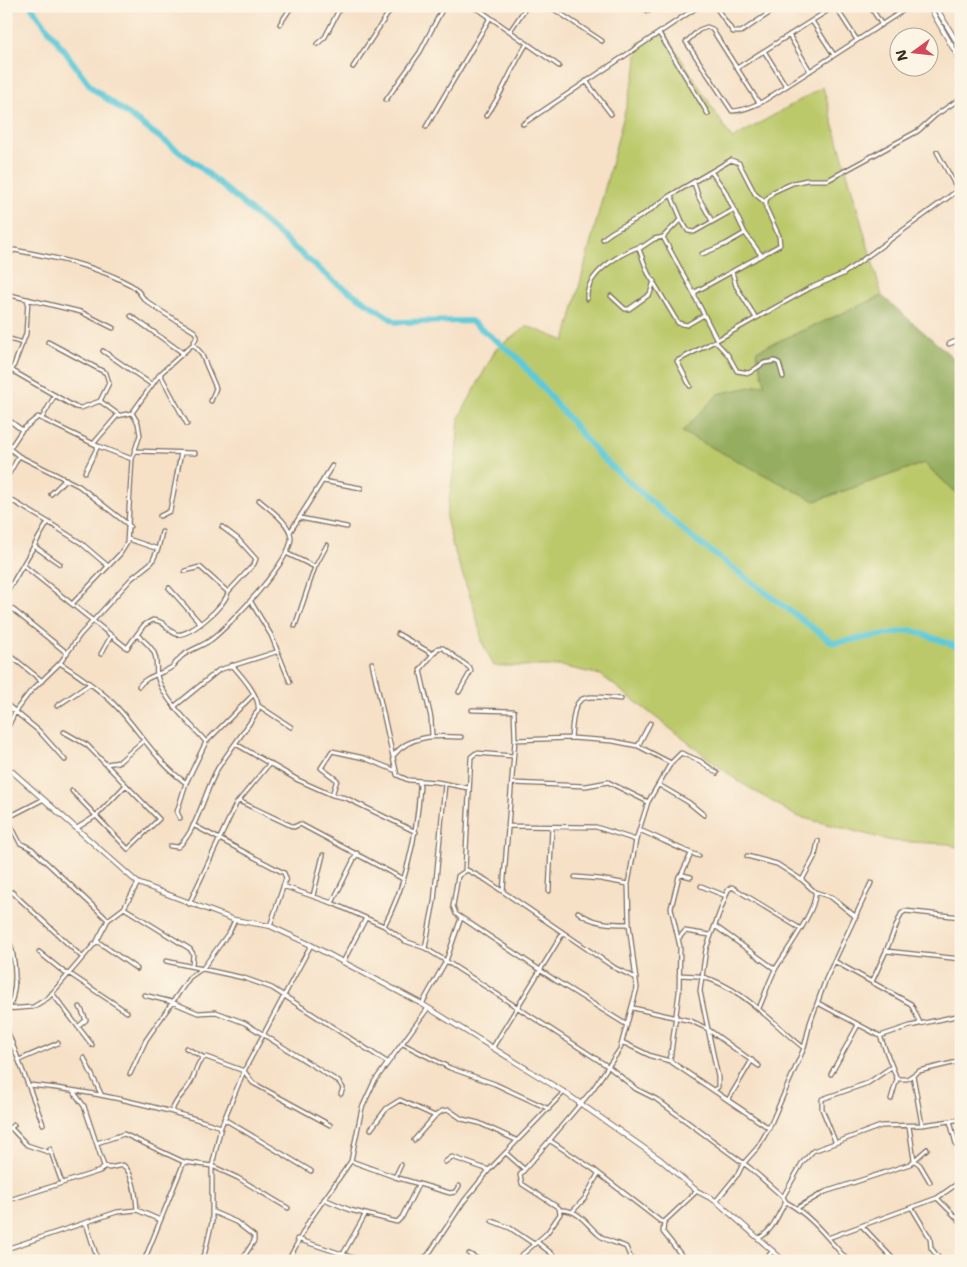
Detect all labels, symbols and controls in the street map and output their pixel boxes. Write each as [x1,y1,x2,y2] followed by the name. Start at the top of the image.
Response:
[890,28,940,78] north arrow
[891,48,912,63] text: N

